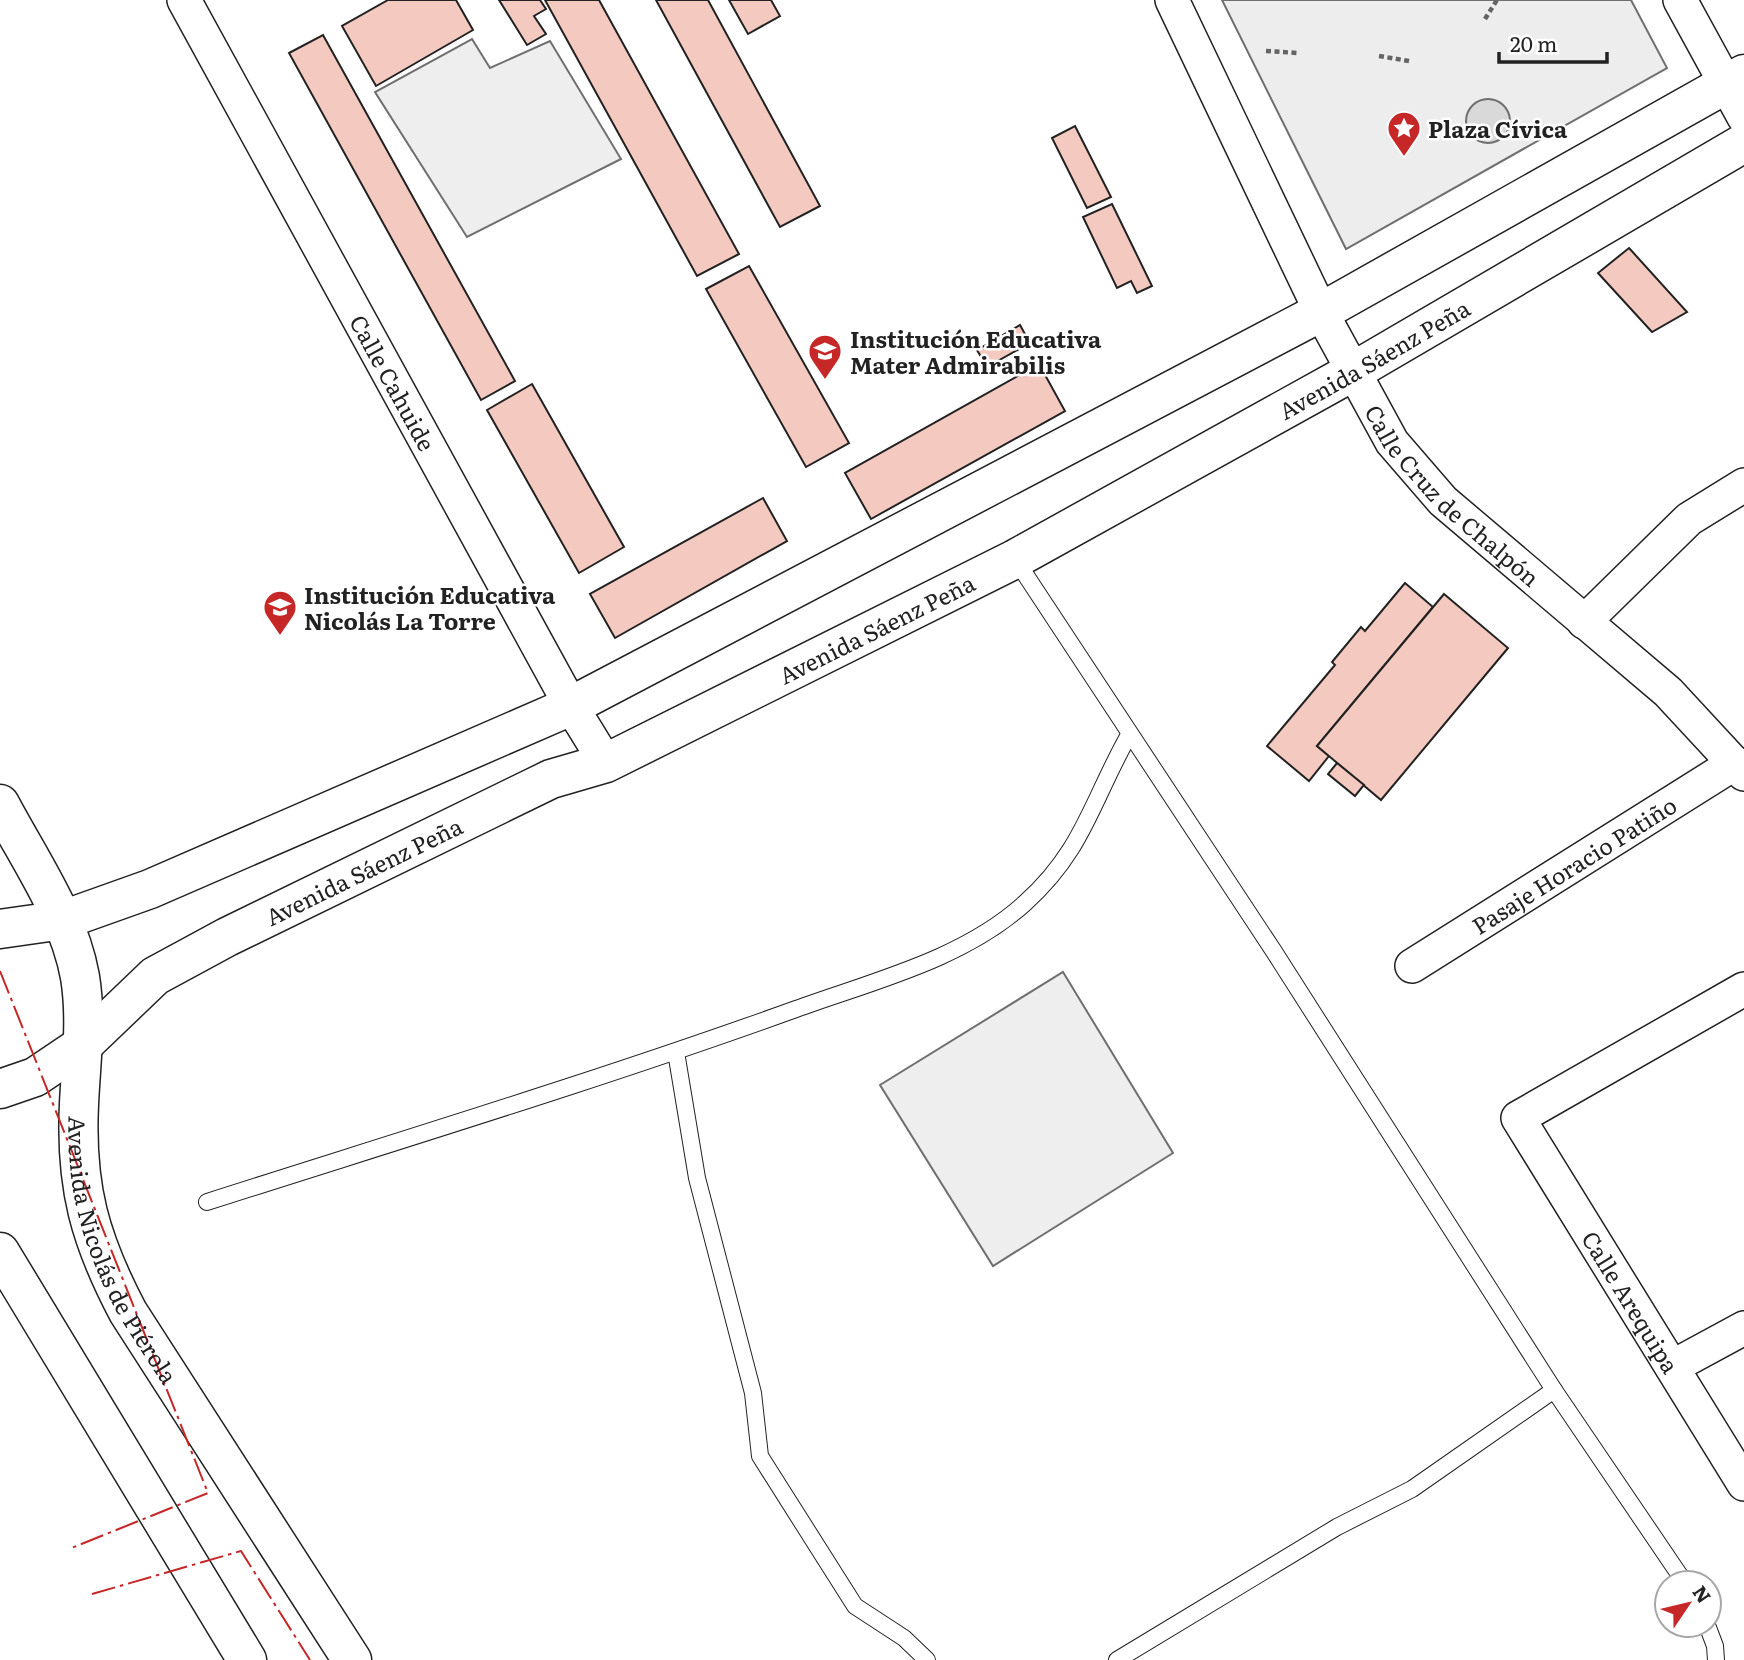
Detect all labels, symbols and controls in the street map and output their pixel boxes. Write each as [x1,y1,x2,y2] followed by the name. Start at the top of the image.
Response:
[1499,21,1608,65] scale bar
[1510,27,1557,58] text: 20 m
[1385,109,1423,158] place icon: Plaza Cívica
[1428,111,1568,145] place label: Plaza Cívica
[1272,290,1476,427] street label: Avenida Sáenz Peña
[342,308,445,457] street label: Calle Cahuide
[850,321,1102,381] place label: Institución Educativa Mater Admirabilis
[806,332,844,381] school or university icon: Institución Educativa Mater Admirabilis
[1358,398,1548,594] street label: Calle Cruz de Chalpón
[772,565,981,691] street label: Avenida Sáenz Peña
[304,577,556,637] place label: Institución Educativa Nicolás La Torre
[261,588,299,637] school or university icon: Institución Educativa Nicolás La Torre
[1465,787,1683,942] street label: Pasaje Horacio Patiño
[259,808,468,933] street label: Avenida Sáenz Peña
[61,1116,187,1391] street label: Avenida Nicolás de Piérola
[1574,1224,1689,1380] street label: Calle Arequipa
[1653,1569,1723,1639] north arrow
[1687,1579,1719,1608] text: N

